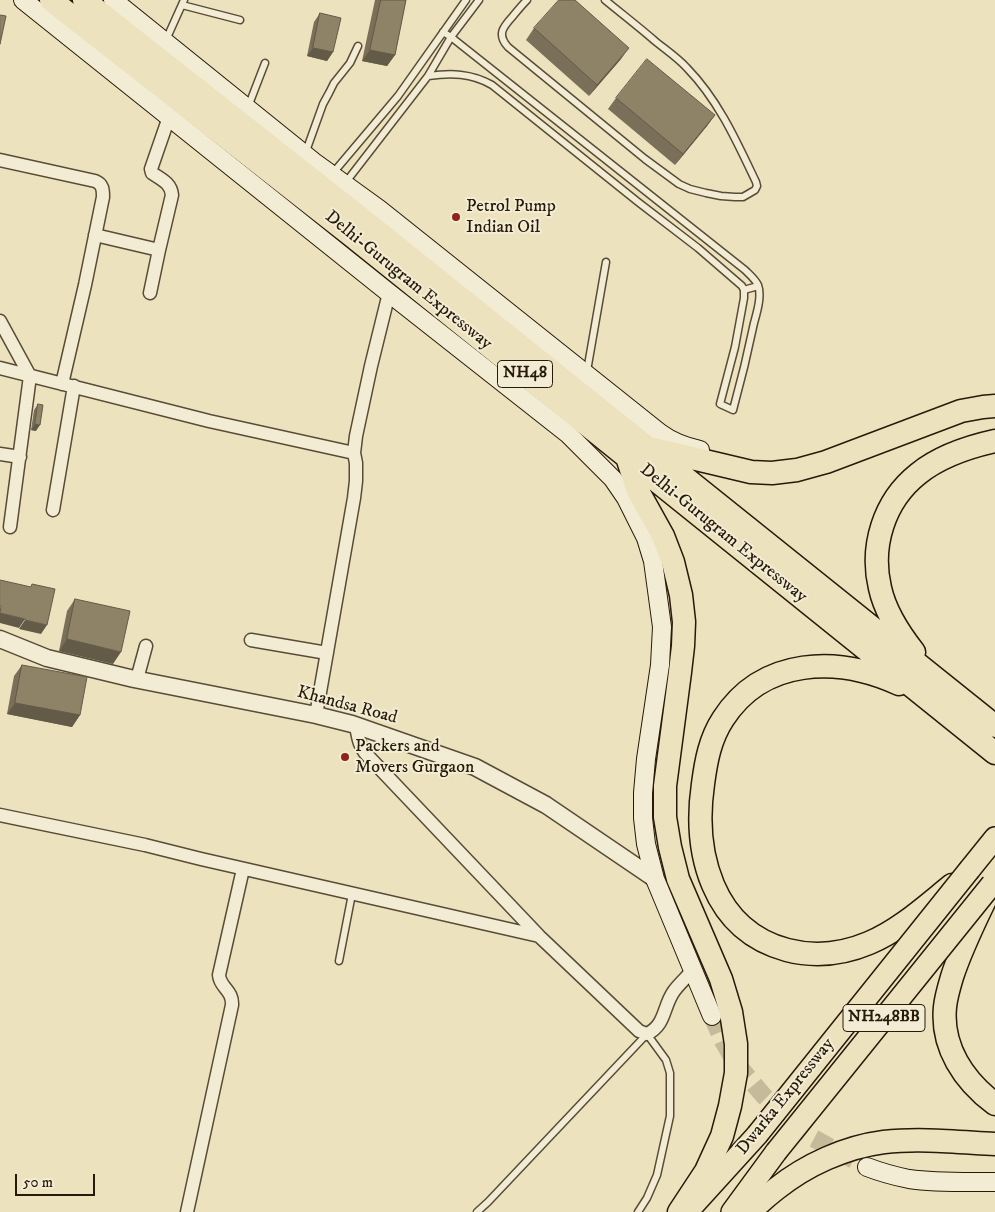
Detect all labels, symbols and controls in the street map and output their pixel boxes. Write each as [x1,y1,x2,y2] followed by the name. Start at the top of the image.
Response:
[466,196,556,238] place label: Petrol Pump Indian Oil
[320,207,496,355] street label: Delhi-Gurugram Expressway
[450,211,462,223] marker: Petrol Pump Indian Oil
[498,360,552,388] road number: NH48
[635,460,811,608] street label: Delhi-Gurugram Expressway
[295,682,399,730] street label: Khandsa Road
[355,736,474,779] place label: Packers and Movers Gurgaon
[339,751,351,763] marker: Packers and Movers Gurgaon
[843,1004,925,1032] road number: NH248BB
[732,1034,840,1160] street label: Dwarka Expressway
[18,1164,98,1196] scale bar
[23,1173,53,1192] text: 50 m

